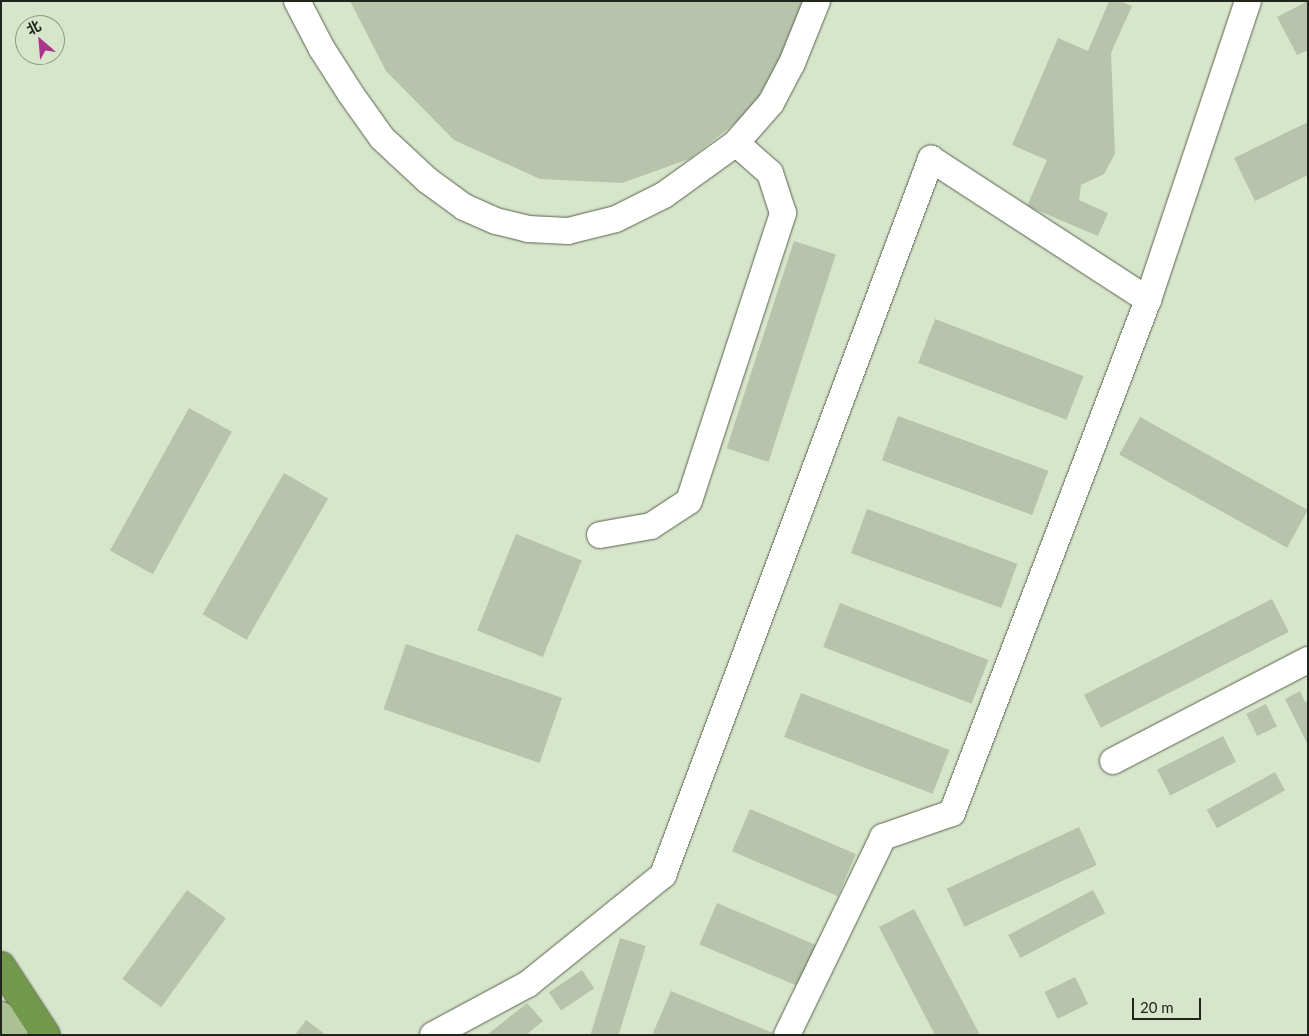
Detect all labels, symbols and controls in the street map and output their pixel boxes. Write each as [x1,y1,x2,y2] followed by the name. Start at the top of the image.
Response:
[15,15,65,65] north arrow
[23,16,44,38] text: 北
[1134,988,1203,1020] scale bar
[1140,998,1174,1016] text: 20 m

